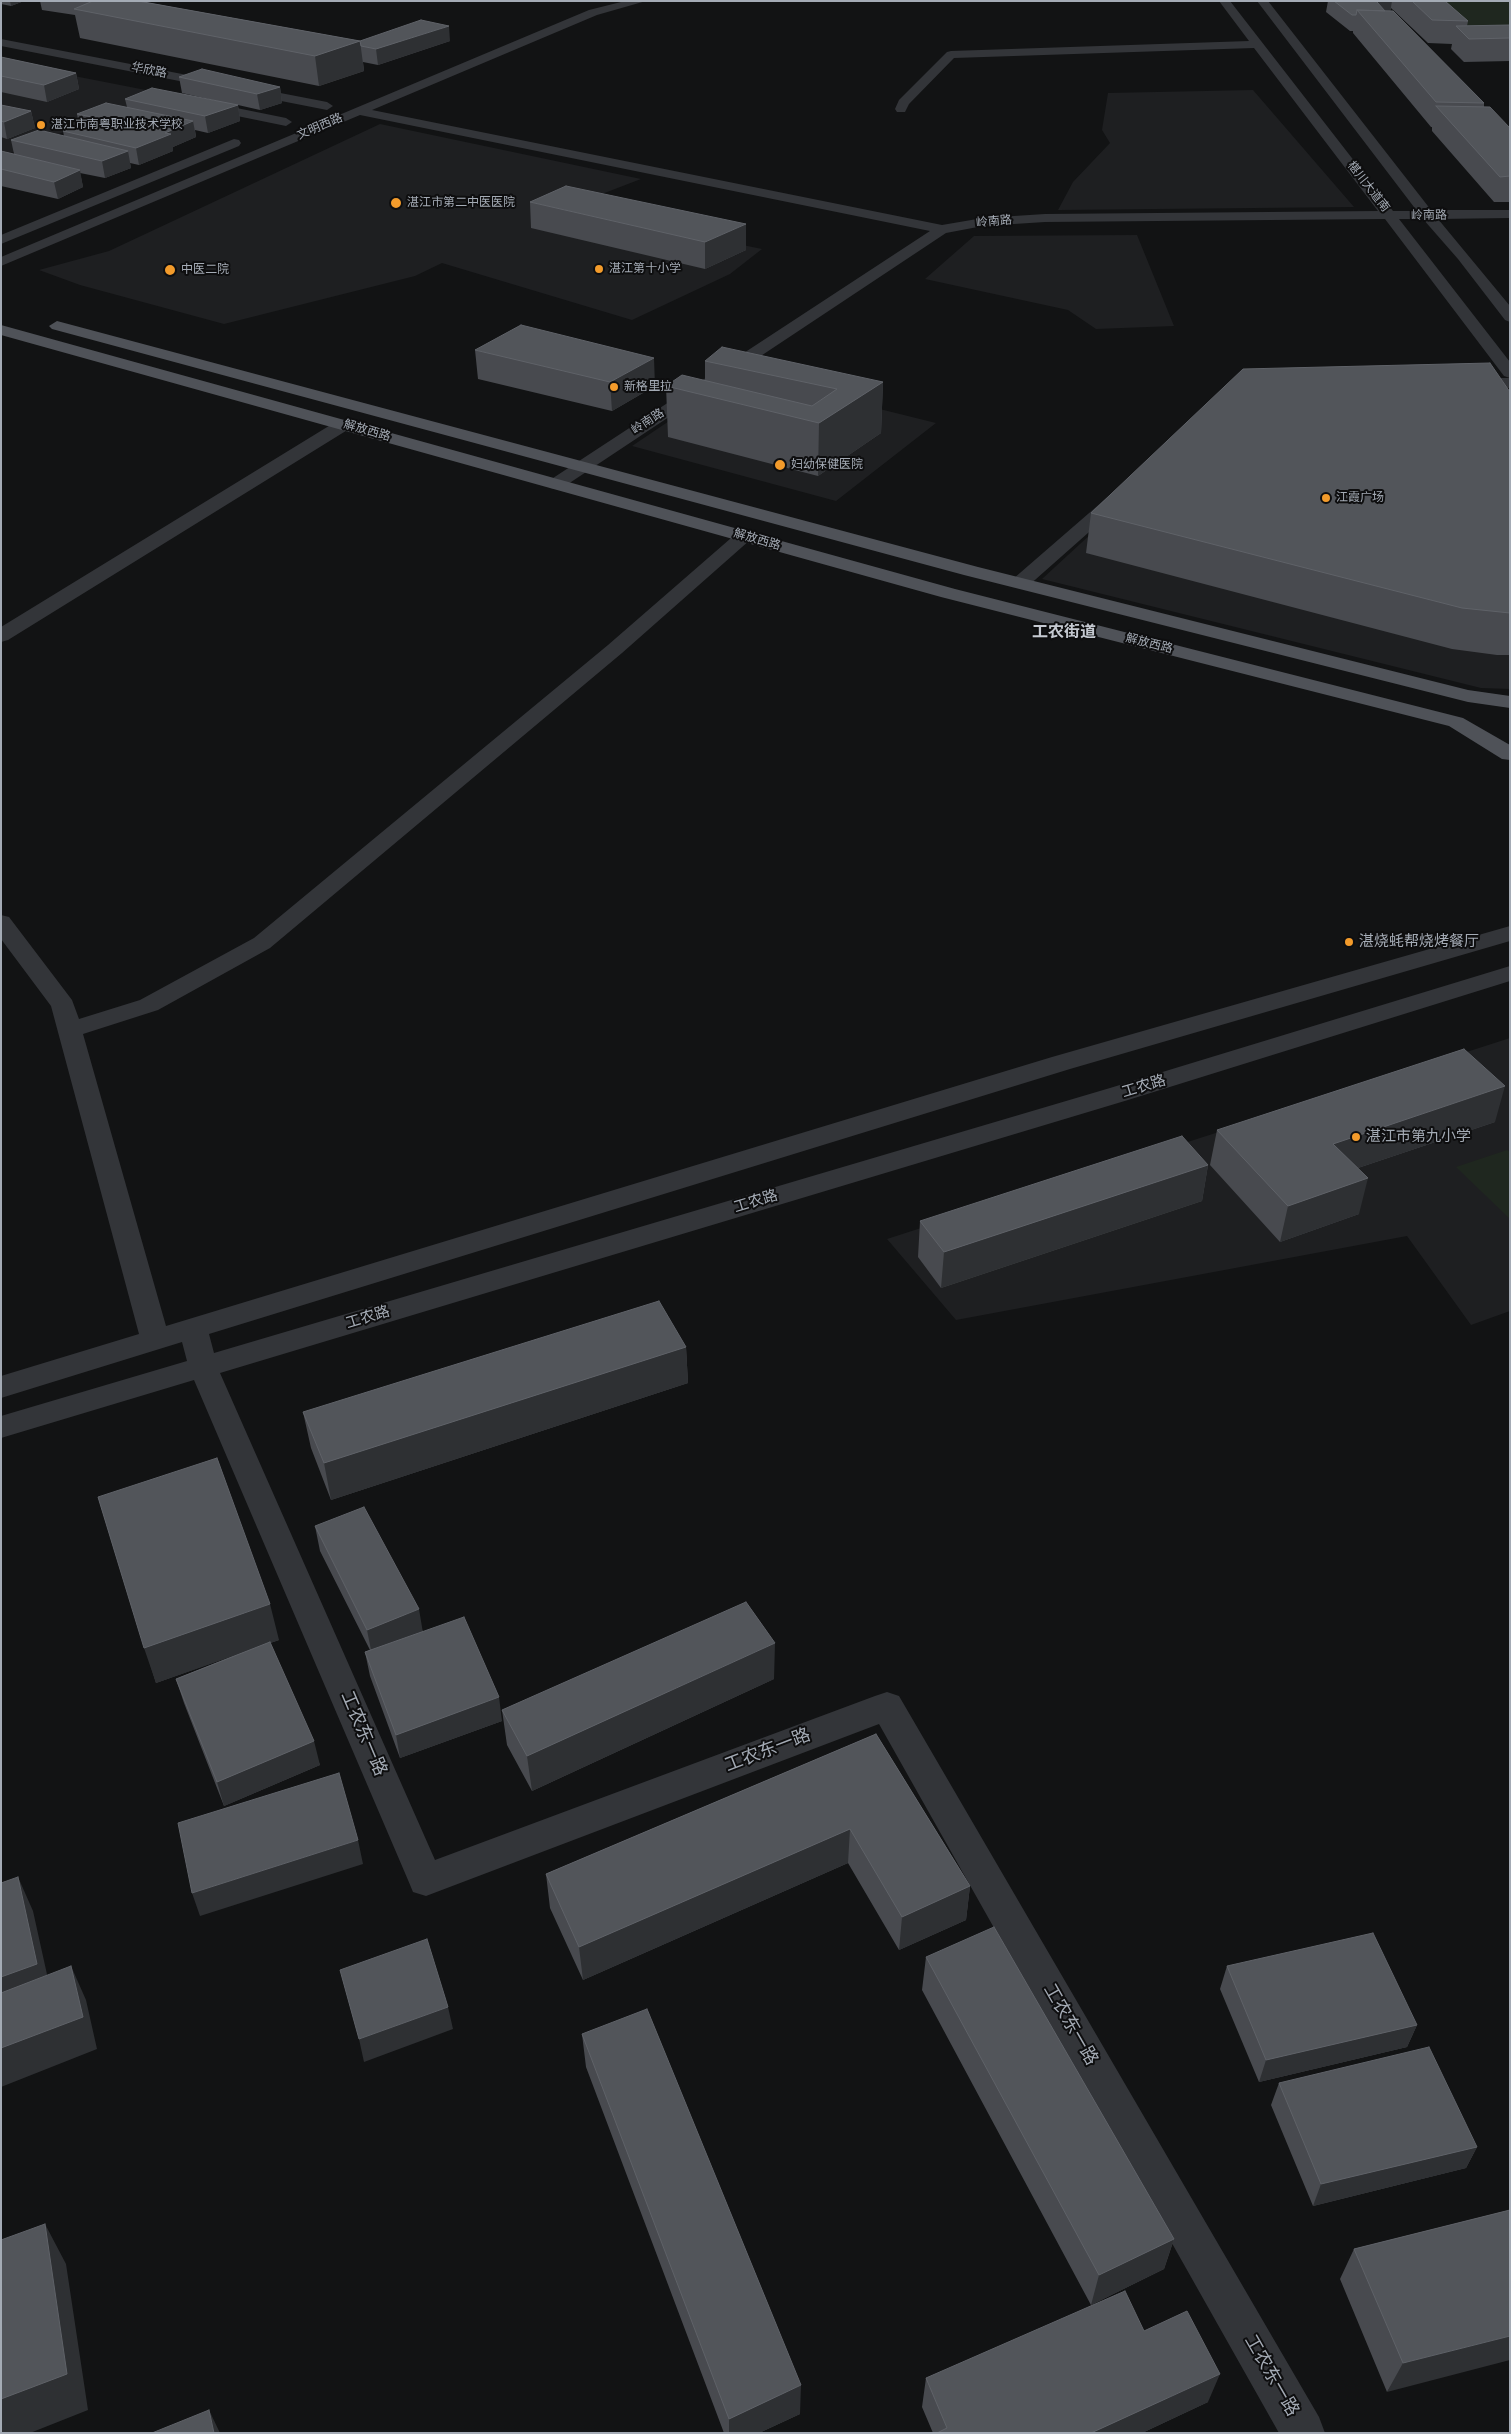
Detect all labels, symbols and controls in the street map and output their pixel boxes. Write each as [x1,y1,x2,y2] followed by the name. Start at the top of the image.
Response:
[130,60,168,82] street label: 华欣路
[295,111,345,143] street label: 文明西路
[51,118,183,132] place label: 湛江市南粤职业技术学校
[35,119,47,131] marker: 湛江市南粤职业技术学校
[1344,159,1392,215] street label: 椹川大道南
[389,196,403,210] marker: 湛江市第二中医医院
[407,196,515,210] place label: 湛江市第二中医医院
[1411,208,1447,224] street label: 岭南路
[975,213,1013,231] street label: 岭南路
[609,262,681,276] place label: 湛江第十小学
[163,263,177,277] marker: 中医二院
[181,263,229,277] place label: 中医二院
[593,263,605,275] marker: 湛江第十小学
[624,380,672,394] place label: 新格里拉
[608,381,620,393] marker: 新格里拉
[629,406,667,438] street label: 岭南路
[342,417,392,445] street label: 解放西路
[773,458,787,472] marker: 妇幼保健医院
[791,458,863,472] place label: 妇幼保健医院
[1336,491,1384,505] place label: 江霞广场
[1320,492,1332,504] marker: 江霞广场
[732,526,782,554] street label: 解放西路
[1032,623,1096,643] district label: 工农街道
[1124,631,1174,657] street label: 解放西路
[1359,933,1479,951] place label: 湛烧蚝帮烧烤餐厅
[1343,936,1355,948] marker: 湛烧蚝帮烧烤餐厅
[1120,1072,1168,1102] street label: 工农路
[1366,1128,1471,1146] place label: 湛江市第九小学
[1350,1131,1362,1143] marker: 湛江市第九小学
[732,1187,780,1217] street label: 工农路
[344,1303,392,1333] street label: 工农路
[335,1688,391,1780] street label: 工农东一路
[722,1725,814,1777] street label: 工农东一路
[1038,1981,1102,2069] street label: 工农东一路
[1239,2332,1303,2420] street label: 工农东一路

